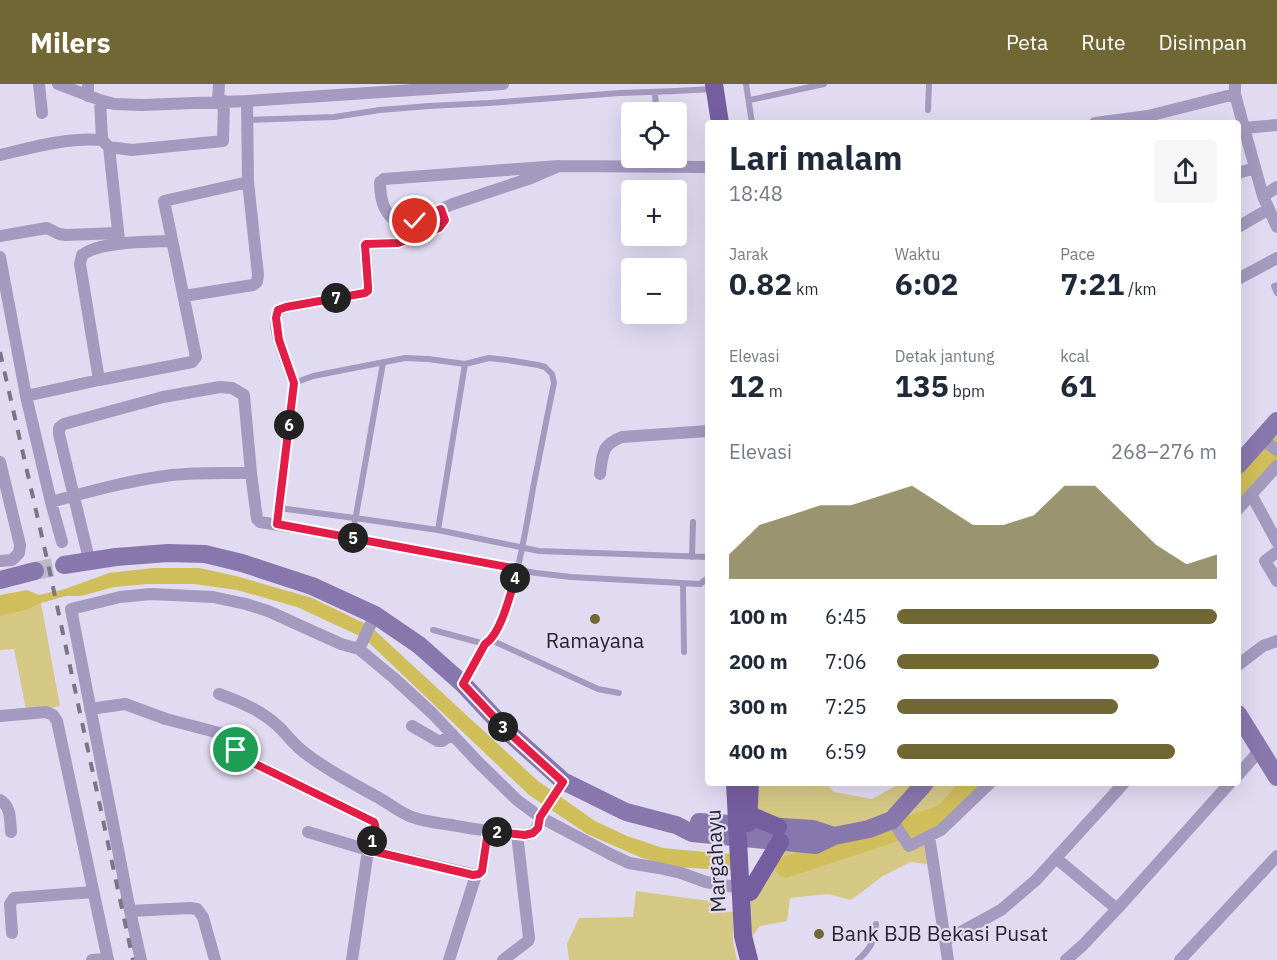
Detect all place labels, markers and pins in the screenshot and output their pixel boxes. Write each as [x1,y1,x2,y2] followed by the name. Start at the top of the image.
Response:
[389,195,440,246] pin
[321,283,351,313] pin: 7
[274,410,304,440] pin: 6
[338,523,368,553] pin: 5
[500,563,530,593] pin: 4
[588,612,602,626] marker: Ramayana
[546,626,644,654] place label: Ramayana
[488,712,518,742] pin: 3
[210,724,261,775] pin
[482,817,512,847] pin: 2
[357,826,387,856] pin: 1
[831,919,1048,947] place label: Bank BJB Bekasi Pusat
[812,927,826,941] marker: Bank BJB Bekasi Pusat

